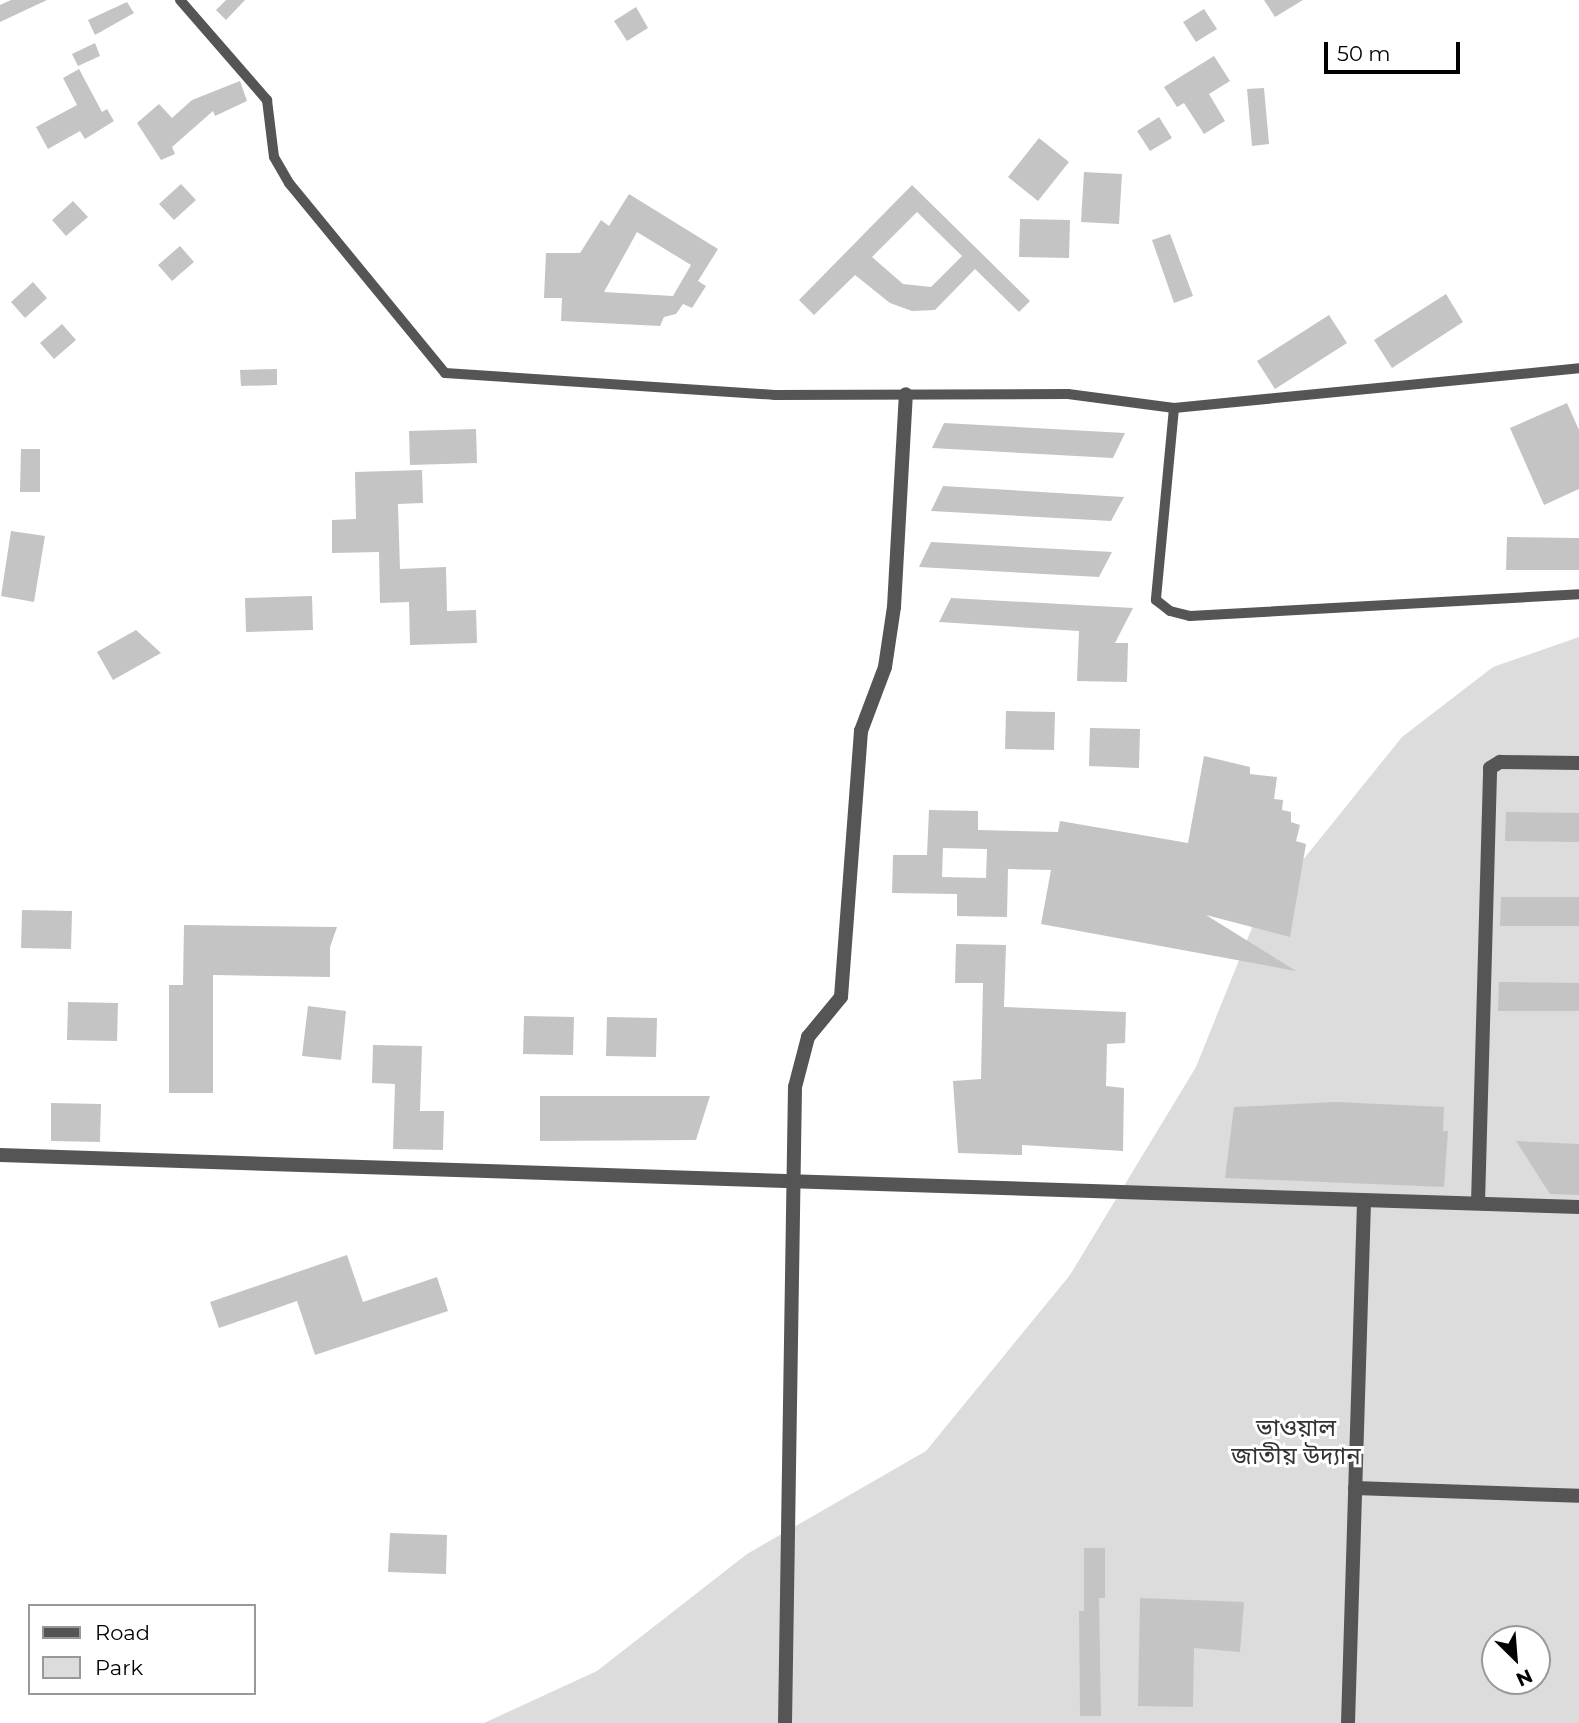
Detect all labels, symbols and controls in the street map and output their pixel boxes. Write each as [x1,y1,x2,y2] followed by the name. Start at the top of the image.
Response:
[1327,28,1464,72] scale bar
[1337,41,1391,66] text: 50 m
[1231,1414,1361,1470] park label: ভাওয়াল জাতীয় উদ্যান
[28,1604,256,1695] legend
[95,1620,150,1645] text: Road
[1481,1625,1551,1695] north arrow
[95,1655,143,1680] text: Park
[1512,1664,1536,1691] text: N

